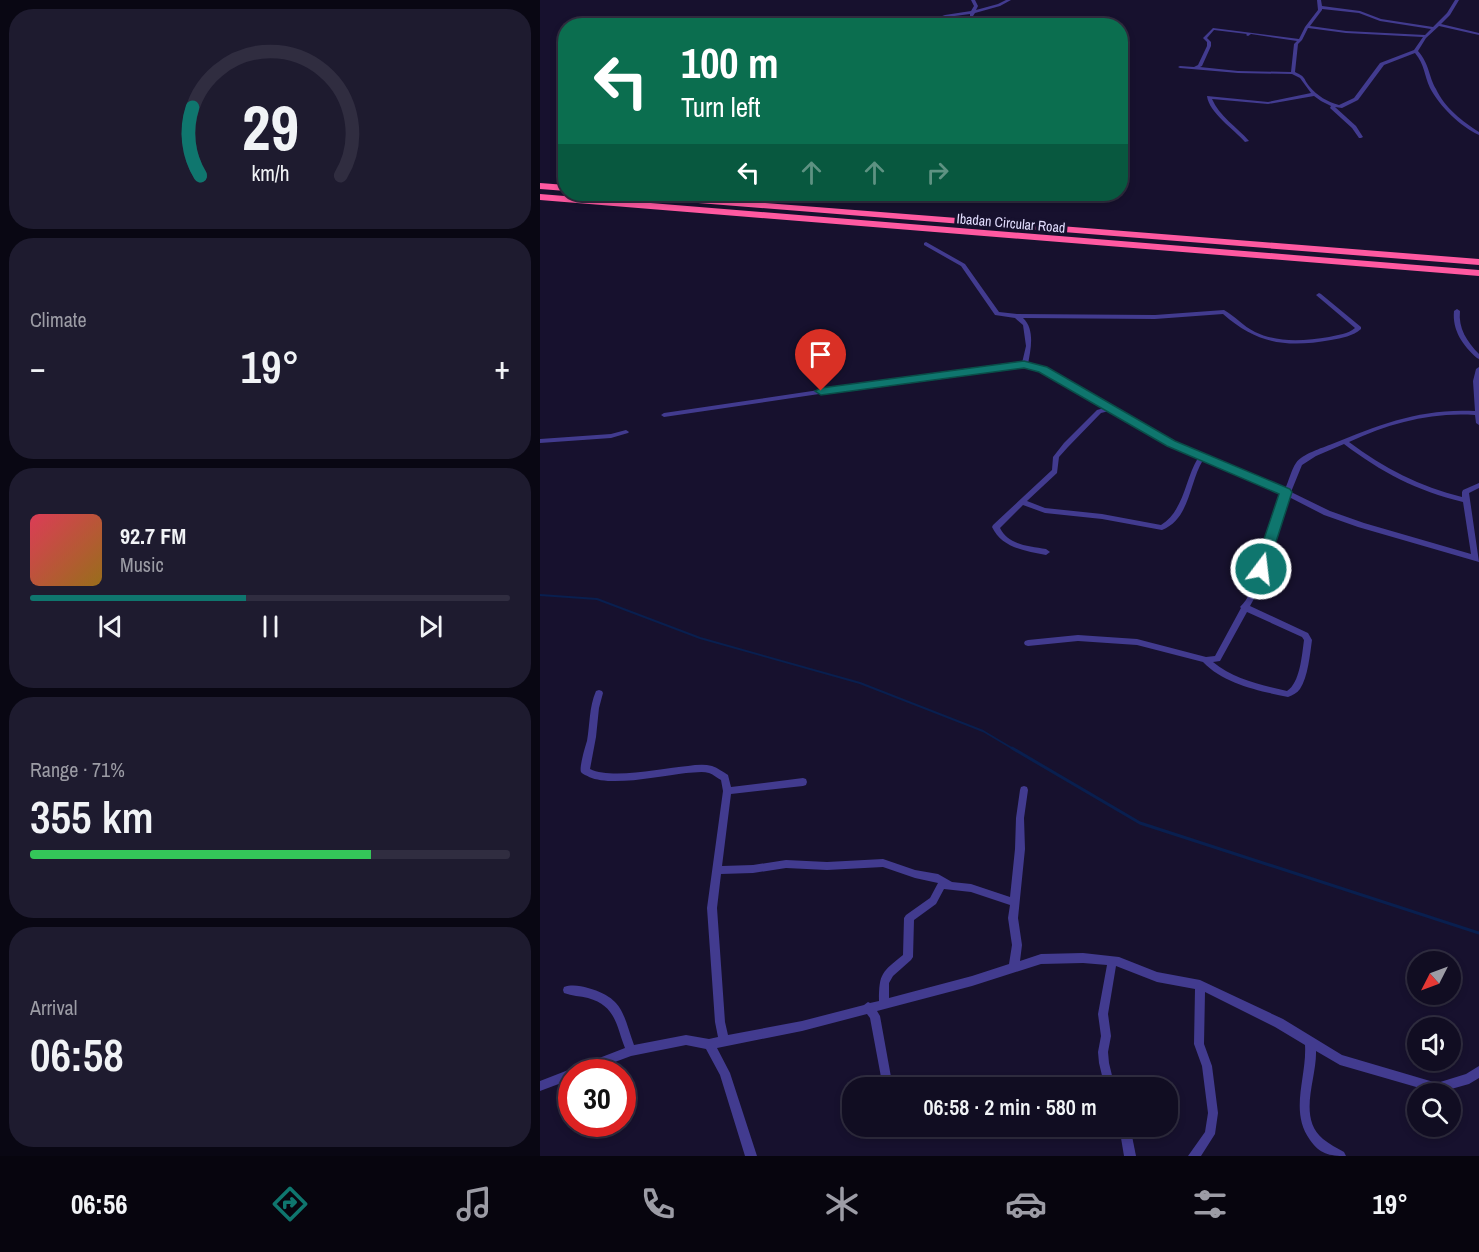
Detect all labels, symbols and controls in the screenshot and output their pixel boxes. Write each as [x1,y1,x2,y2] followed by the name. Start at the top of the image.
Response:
[681,35,779,91] text: 100 m
[582,42,660,120] icon: left
[242,85,298,169] text: 29
[681,89,760,125] text: Turn left
[732,156,765,189] icon: left
[795,156,828,189] icon: ahead
[858,156,891,189] icon: ahead
[921,156,954,189] icon: right
[251,160,289,189] text: km/h
[956,209,1066,237] street label: Ibadan Circular Road
[30,306,87,333] text: Climate
[795,329,846,391] pin
[240,336,300,397] text: 19°
[804,338,837,371] icon: arrive
[30,345,46,389] text: −
[494,345,510,389] text: +
[120,521,186,551] text: 92.7 FM
[1229,537,1293,601] position arrow
[120,551,164,578] text: Music
[94,610,127,643] icon: previous
[254,610,287,643] icon: pause
[414,610,447,643] icon: next
[30,756,125,783] text: Range · 71%
[30,786,154,847] text: 355 km
[1407,951,1461,1005] north arrow
[1407,951,1461,1137] map controls
[30,994,77,1021] text: Arrival
[1407,1017,1461,1071] button: sound
[30,1024,124,1085] text: 06:58
[558,1059,636,1137] speed limit sign: 30
[1407,1083,1461,1137] button: search
[923,1092,1097,1122] text: 06:58 · 2 min · 580 m
[269,1183,311,1225] icon: directions
[453,1183,495,1225] icon: music
[637,1183,679,1225] icon: phone
[821,1183,863,1225] icon: climate
[1005,1183,1047,1225] icon: car
[1189,1183,1231,1225] icon: filters
[71,1186,128,1222] text: 06:56
[1373,1186,1408,1222] text: 19°

